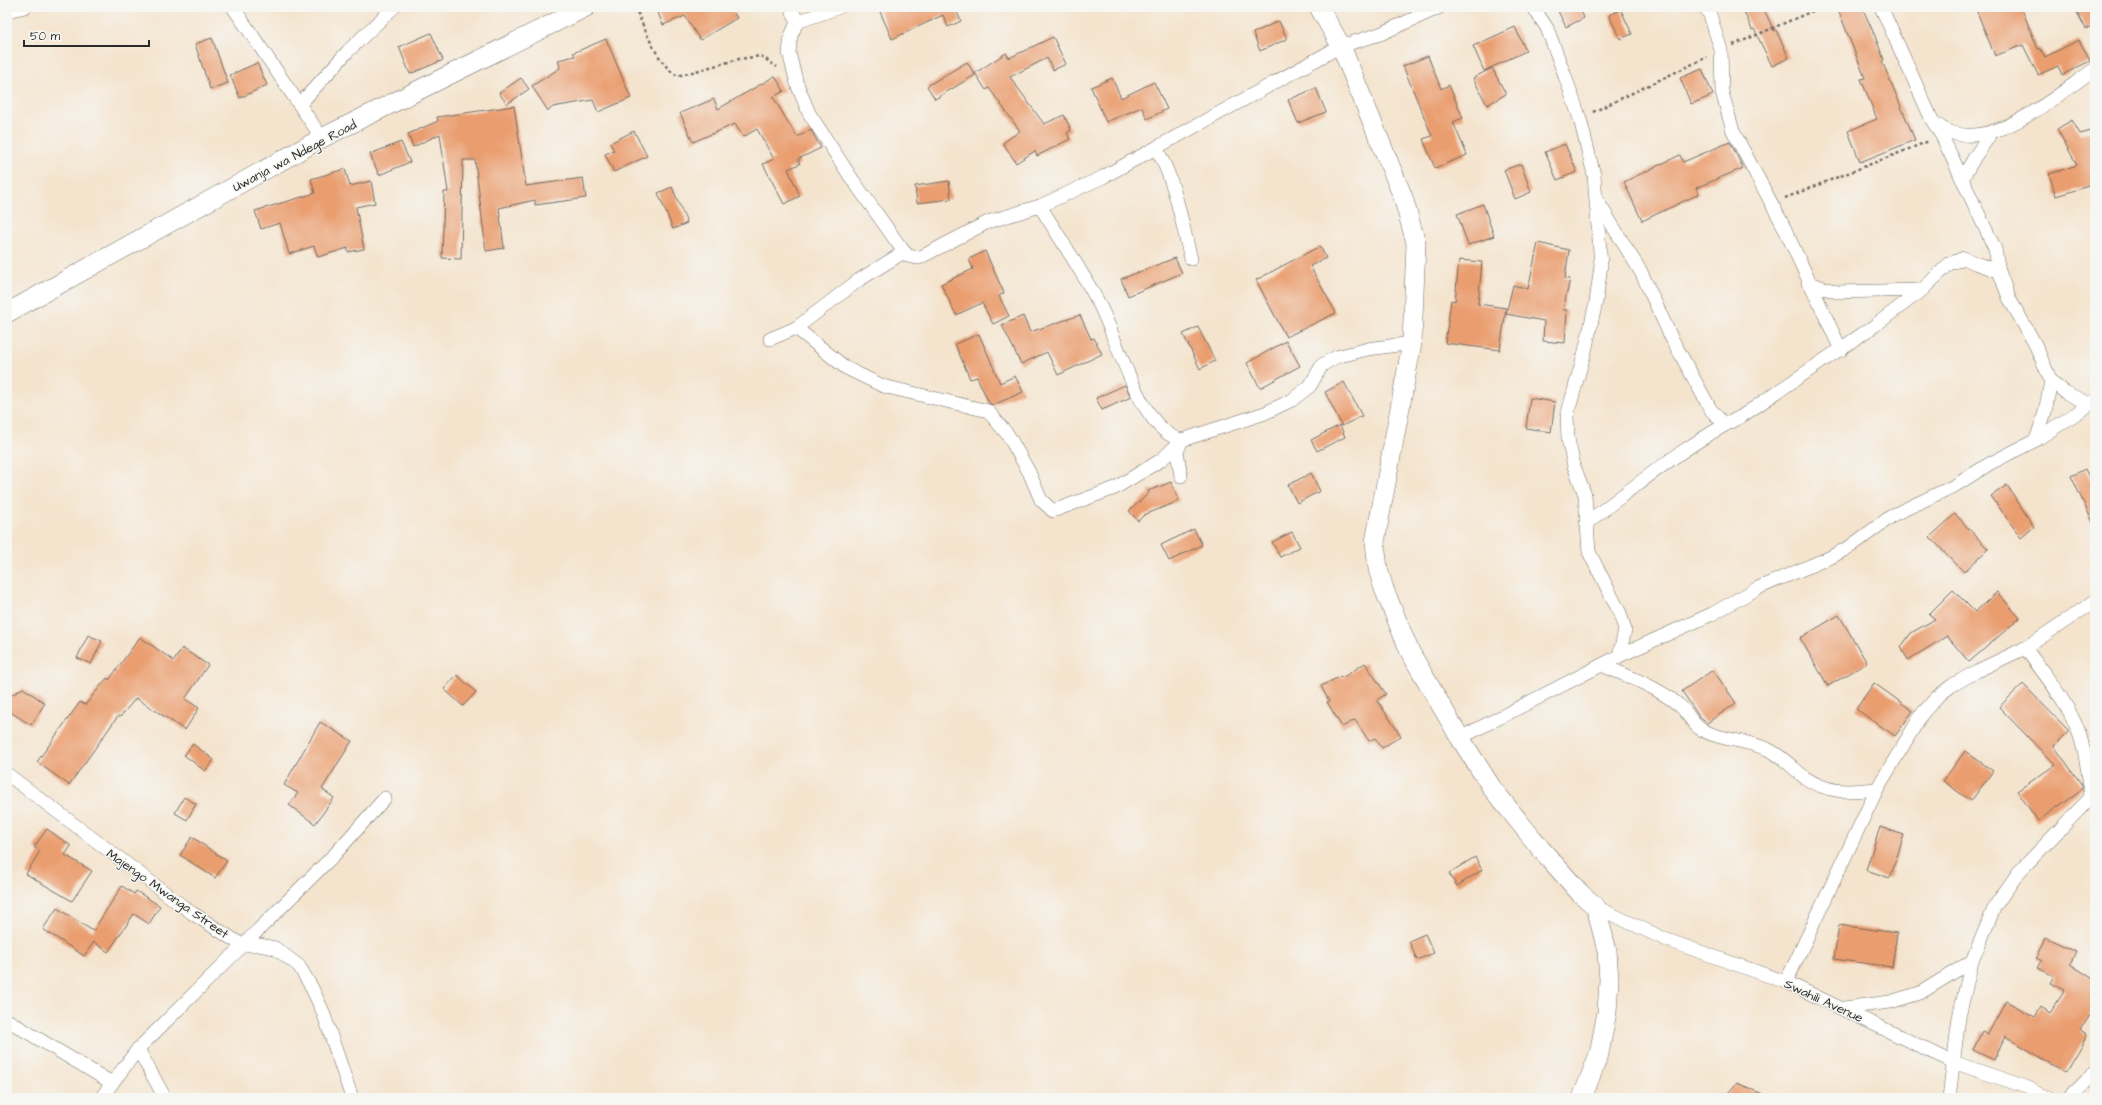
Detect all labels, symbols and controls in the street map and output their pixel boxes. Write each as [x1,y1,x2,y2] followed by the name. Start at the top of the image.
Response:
[24,22,149,48] scale bar
[30,28,61,45] text: 50 m
[229,115,360,197] street label: Uwanja wa Ndege Road
[102,845,233,944] street label: Majengo Mwanga Street
[1781,975,1866,1027] street label: Swahili Avenue

